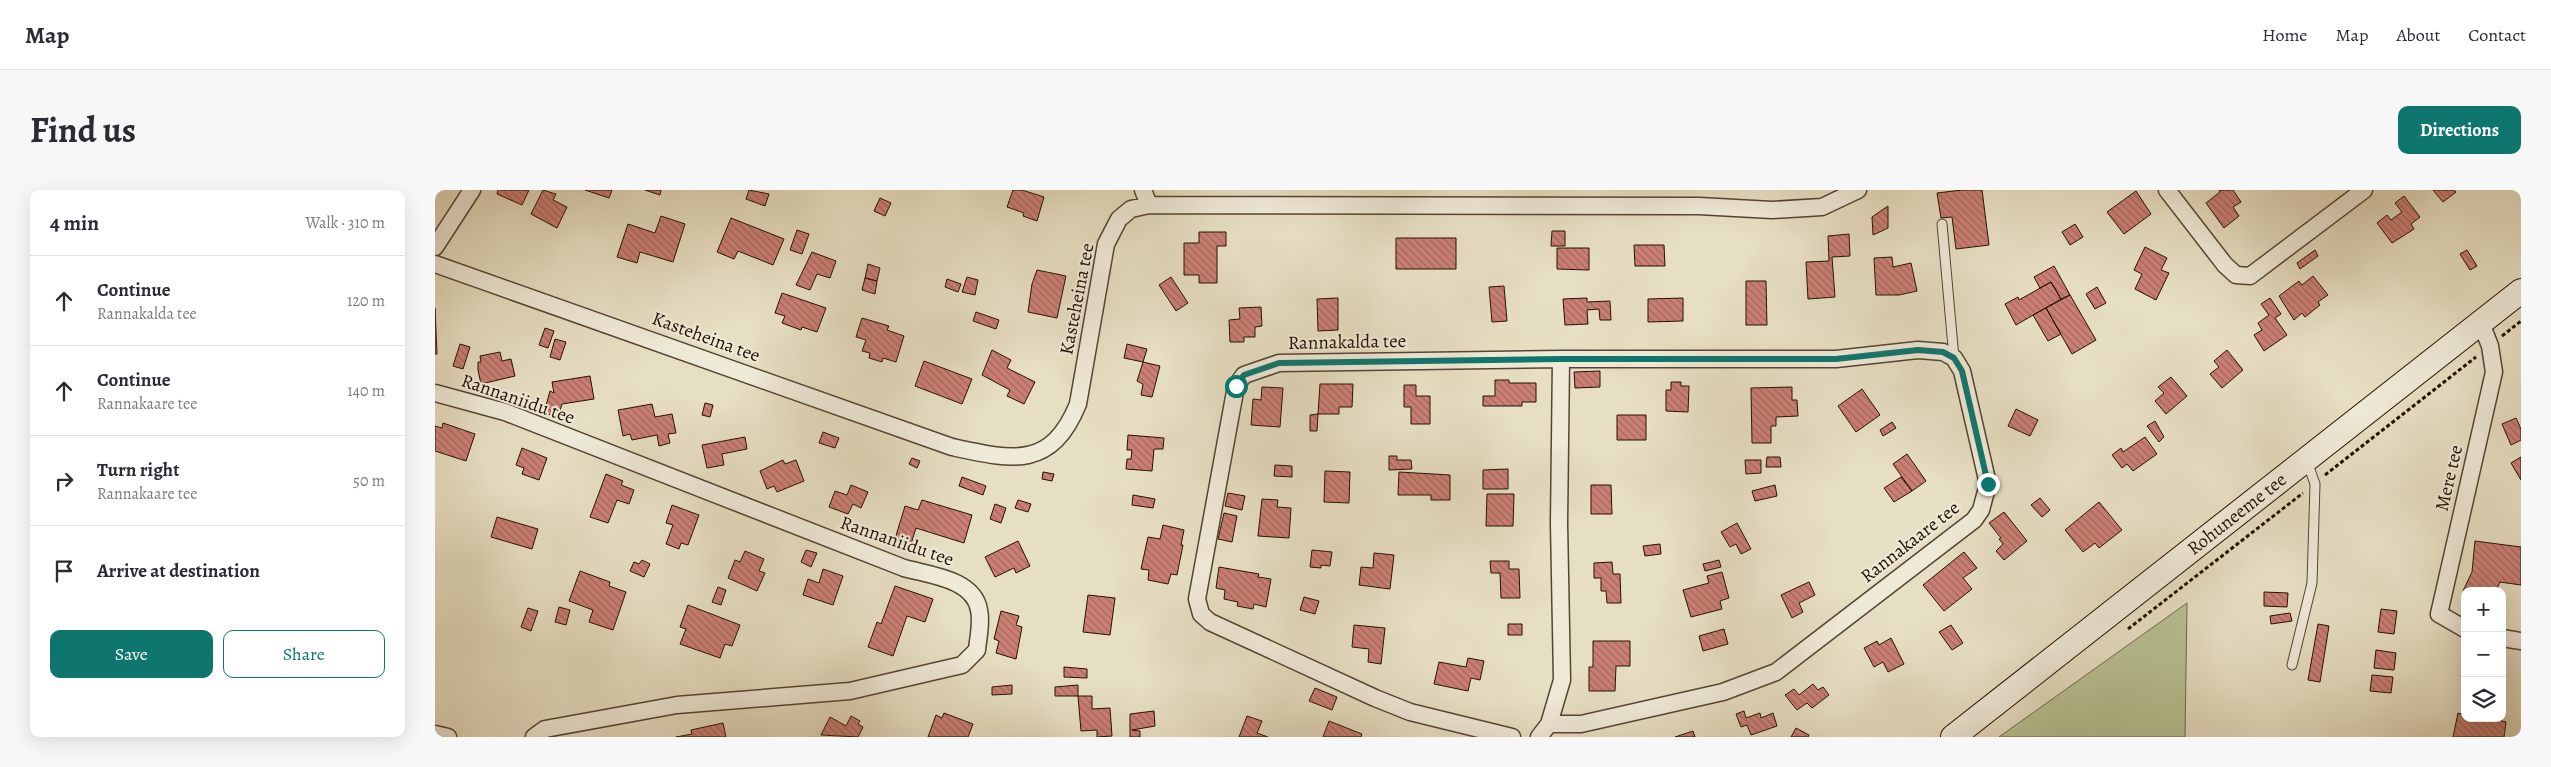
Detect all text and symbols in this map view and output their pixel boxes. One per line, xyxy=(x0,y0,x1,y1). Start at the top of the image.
text: Map xyxy=(25,19,69,51)
text: Home xyxy=(2262,23,2307,47)
text: Map xyxy=(2335,23,2368,47)
text: About xyxy=(2396,23,2440,47)
text: Contact xyxy=(2468,23,2526,47)
text: Find us xyxy=(30,106,136,154)
button: Directions xyxy=(2398,106,2521,154)
text: 4 min xyxy=(50,209,99,237)
text: Walk · 310 m xyxy=(305,212,385,234)
street label: Kasteheina tee xyxy=(1053,241,1101,357)
text: Continue xyxy=(97,277,171,303)
icon: ahead xyxy=(50,287,78,315)
text: 120 m xyxy=(347,290,385,312)
text: Rannakalda tee xyxy=(97,303,197,325)
street label: Kasteheina tee xyxy=(648,305,764,369)
street label: Rannakalda tee xyxy=(1288,328,1406,356)
text: Continue xyxy=(97,367,171,393)
street label: Rannaniidu tee xyxy=(458,367,578,431)
route start xyxy=(1225,375,1248,398)
icon: ahead xyxy=(50,377,78,405)
text: 140 m xyxy=(347,380,385,402)
text: Rannakaare tee xyxy=(97,393,197,415)
street label: Mere tee xyxy=(2429,442,2469,514)
text: Turn right xyxy=(97,457,179,483)
icon: right xyxy=(50,467,78,495)
street label: Rohuneeme tee xyxy=(2182,467,2292,561)
text: 50 m xyxy=(353,470,385,492)
route end xyxy=(1977,473,2000,496)
text: Rannakaare tee xyxy=(97,483,197,505)
street label: Rannakaare tee xyxy=(1855,495,1965,589)
street label: Rannaniidu tee xyxy=(837,509,957,573)
icon: arrive xyxy=(50,557,78,585)
text: Arrive at destination xyxy=(97,558,260,584)
map controls xyxy=(2461,587,2506,722)
button: + xyxy=(2461,587,2506,632)
button: Save xyxy=(50,630,213,678)
button: Share xyxy=(223,630,385,678)
button: − xyxy=(2461,632,2506,677)
button: layers xyxy=(2461,677,2506,722)

